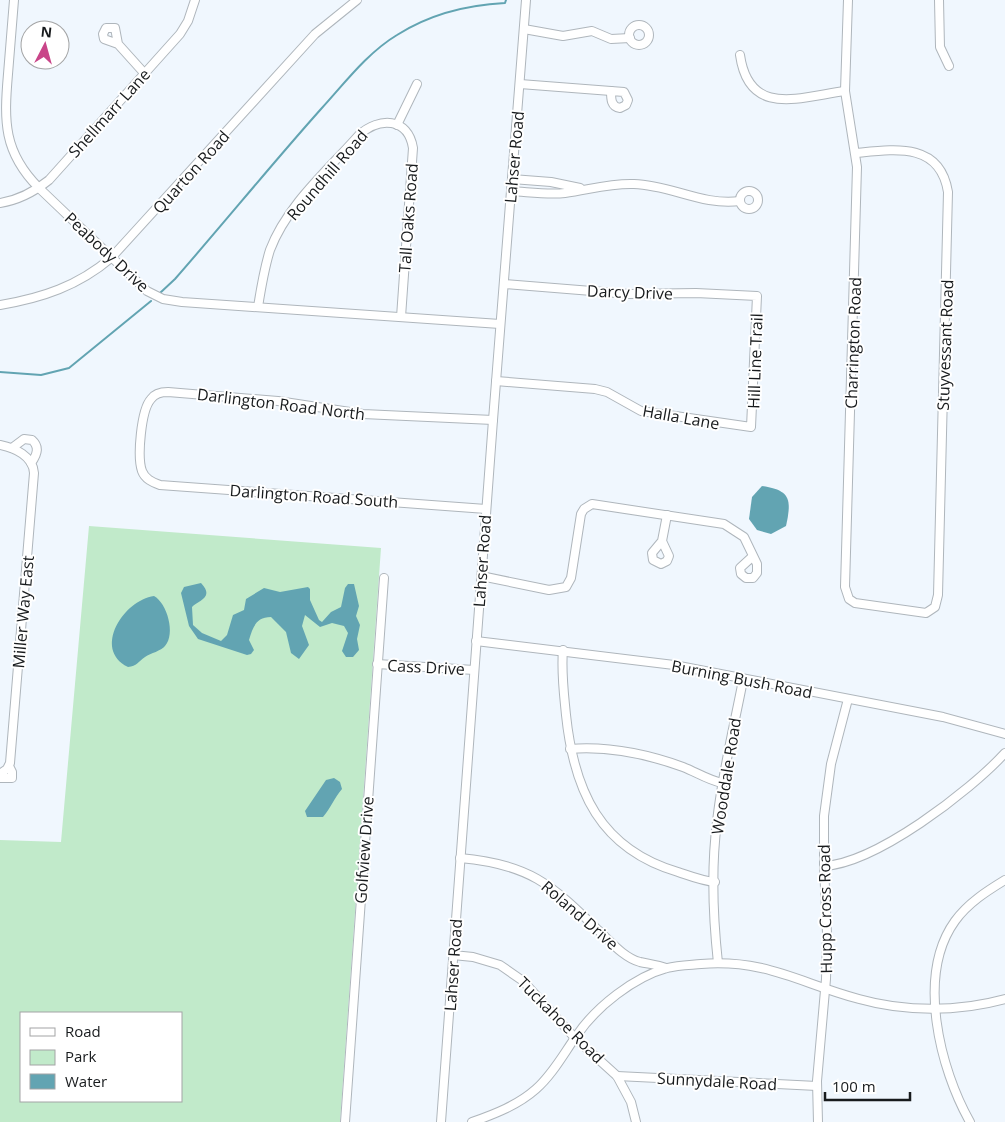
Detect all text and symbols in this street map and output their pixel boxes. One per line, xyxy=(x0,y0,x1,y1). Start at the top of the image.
north arrow xyxy=(20,20,70,70)
text: N xyxy=(40,22,53,42)
street label: Shellmarr Lane xyxy=(63,64,155,162)
street label: Lahser Road xyxy=(499,110,529,204)
street label: Roundhill Road xyxy=(282,125,372,225)
street label: Quarton Road xyxy=(148,126,234,218)
street label: Tall Oaks Road xyxy=(393,163,423,273)
street label: Peabody Drive xyxy=(60,207,154,297)
street label: Charrington Road xyxy=(840,277,866,409)
street label: Stuyvessant Road xyxy=(932,279,958,411)
street label: Darcy Drive xyxy=(587,280,673,304)
street label: Hill Line Trail xyxy=(742,313,768,409)
street label: Darlington Road North xyxy=(196,383,366,425)
street label: Halla Lane xyxy=(641,399,721,435)
street label: Darlington Road South xyxy=(229,479,399,513)
street label: Lahser Road xyxy=(468,514,496,608)
street label: Miller Way East xyxy=(7,554,39,669)
street label: Cass Drive xyxy=(387,654,465,680)
street label: Burning Bush Road xyxy=(670,655,814,703)
street label: Wooddale Road xyxy=(706,716,746,836)
street label: Golfview Drive xyxy=(349,796,379,904)
street label: Hupp Cross Road xyxy=(813,844,837,974)
street label: Roland Drive xyxy=(537,875,623,955)
street label: Lahser Road xyxy=(439,918,467,1012)
street label: Tuckahoe Road xyxy=(513,972,609,1068)
legend xyxy=(20,1012,182,1102)
text: Road xyxy=(65,1021,101,1041)
text: Park xyxy=(65,1046,96,1066)
street label: Sunnydale Road xyxy=(656,1067,778,1095)
scale bar xyxy=(825,1070,910,1102)
text: Water xyxy=(65,1071,107,1091)
text: 100 m xyxy=(832,1076,876,1096)

